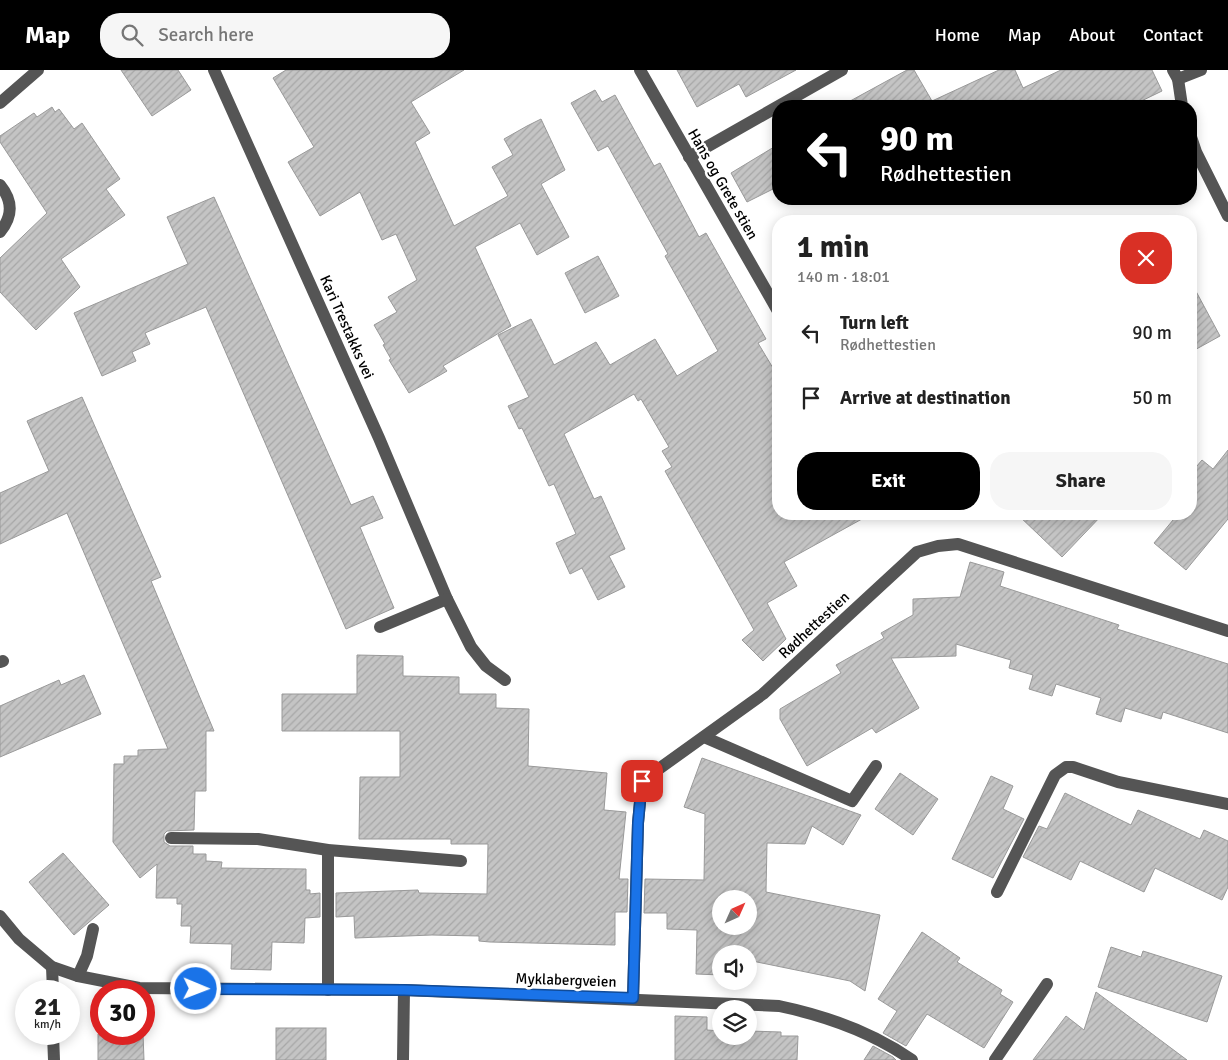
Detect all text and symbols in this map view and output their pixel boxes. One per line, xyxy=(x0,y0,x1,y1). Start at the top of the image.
search box xyxy=(100,13,450,58)
text: Map xyxy=(25,20,70,50)
icon: search xyxy=(118,21,146,49)
text: Search here xyxy=(158,23,254,47)
text: Home xyxy=(935,24,980,46)
text: Map xyxy=(1008,24,1041,46)
text: About xyxy=(1069,24,1115,46)
text: Contact xyxy=(1143,24,1203,46)
text: 90 m xyxy=(880,117,954,160)
icon: left xyxy=(797,120,862,185)
street label: Hans og Grete stien xyxy=(684,125,762,243)
text: Rødhettestien xyxy=(880,160,1012,187)
text: 1 min xyxy=(797,229,869,266)
button: close xyxy=(1120,232,1172,284)
text: 140 m · 18:01 xyxy=(797,267,890,287)
street label: Kari Trestakks vei xyxy=(316,272,378,382)
text: Turn left xyxy=(840,311,909,335)
icon: left xyxy=(797,319,825,347)
text: 90 m xyxy=(1132,321,1172,345)
text: Rødhettestien xyxy=(840,335,936,355)
icon: arrive xyxy=(797,384,825,412)
text: Arrive at destination xyxy=(840,386,1011,410)
text: 50 m xyxy=(1132,386,1172,410)
button: Exit xyxy=(797,452,980,510)
button: Share xyxy=(990,452,1172,510)
street label: Rødhettestien xyxy=(775,588,853,662)
pin xyxy=(621,760,663,802)
icon: arrive xyxy=(628,767,656,795)
north arrow xyxy=(712,890,758,935)
map controls xyxy=(712,890,757,1045)
button: sound xyxy=(712,945,757,990)
position arrow xyxy=(169,962,221,1014)
street label: Myklabergveien xyxy=(515,969,617,991)
speed limit sign: 30 xyxy=(90,980,155,1045)
text: 21 xyxy=(34,991,61,1022)
button: layers xyxy=(712,1000,757,1045)
text: km/h xyxy=(34,1017,61,1032)

